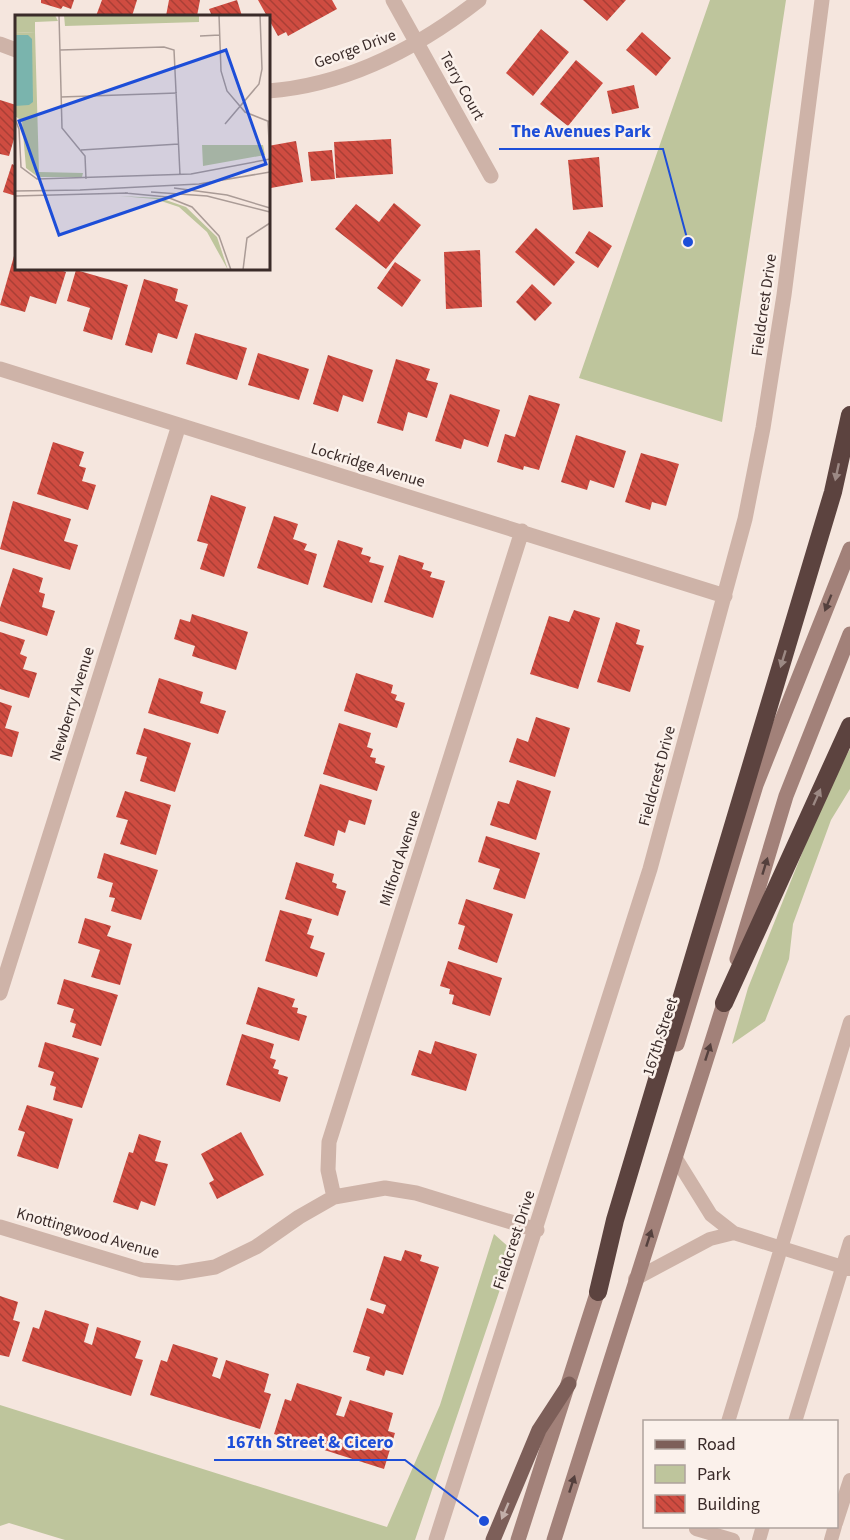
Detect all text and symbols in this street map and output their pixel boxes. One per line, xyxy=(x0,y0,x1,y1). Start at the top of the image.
inset map xyxy=(15,15,270,270)
street label: George Drive xyxy=(311,24,399,74)
street label: Terry Court xyxy=(434,48,490,125)
callout: The Avenues Park xyxy=(499,113,663,149)
text: The Avenues Park xyxy=(511,119,651,144)
street label: Fieldcrest Drive xyxy=(746,252,782,358)
street label: Lockridge Avenue xyxy=(308,437,428,493)
one-way arrow xyxy=(832,463,842,481)
one-way arrow xyxy=(823,595,833,613)
street label: Newberry Avenue xyxy=(44,644,100,764)
one-way arrow xyxy=(778,650,787,668)
street label: Fieldcrest Drive xyxy=(633,723,681,829)
one-way arrow xyxy=(812,788,821,805)
street label: Milford Avenue xyxy=(374,807,426,909)
one-way arrow xyxy=(761,857,770,875)
street label: 167th Street xyxy=(637,994,683,1079)
one-way arrow xyxy=(704,1043,713,1061)
street label: Fieldcrest Drive xyxy=(488,1188,540,1292)
street label: Knottingwood Avenue xyxy=(14,1202,162,1264)
one-way arrow xyxy=(644,1229,654,1247)
legend xyxy=(643,1420,838,1528)
callout: 167th Street & Cicero xyxy=(214,1424,405,1460)
text: 167th Street & Cicero xyxy=(227,1430,393,1455)
text: Road xyxy=(697,1432,736,1457)
text: Park xyxy=(697,1462,731,1487)
one-way arrow xyxy=(567,1475,577,1493)
text: Building xyxy=(697,1492,760,1517)
one-way arrow xyxy=(500,1502,510,1520)

